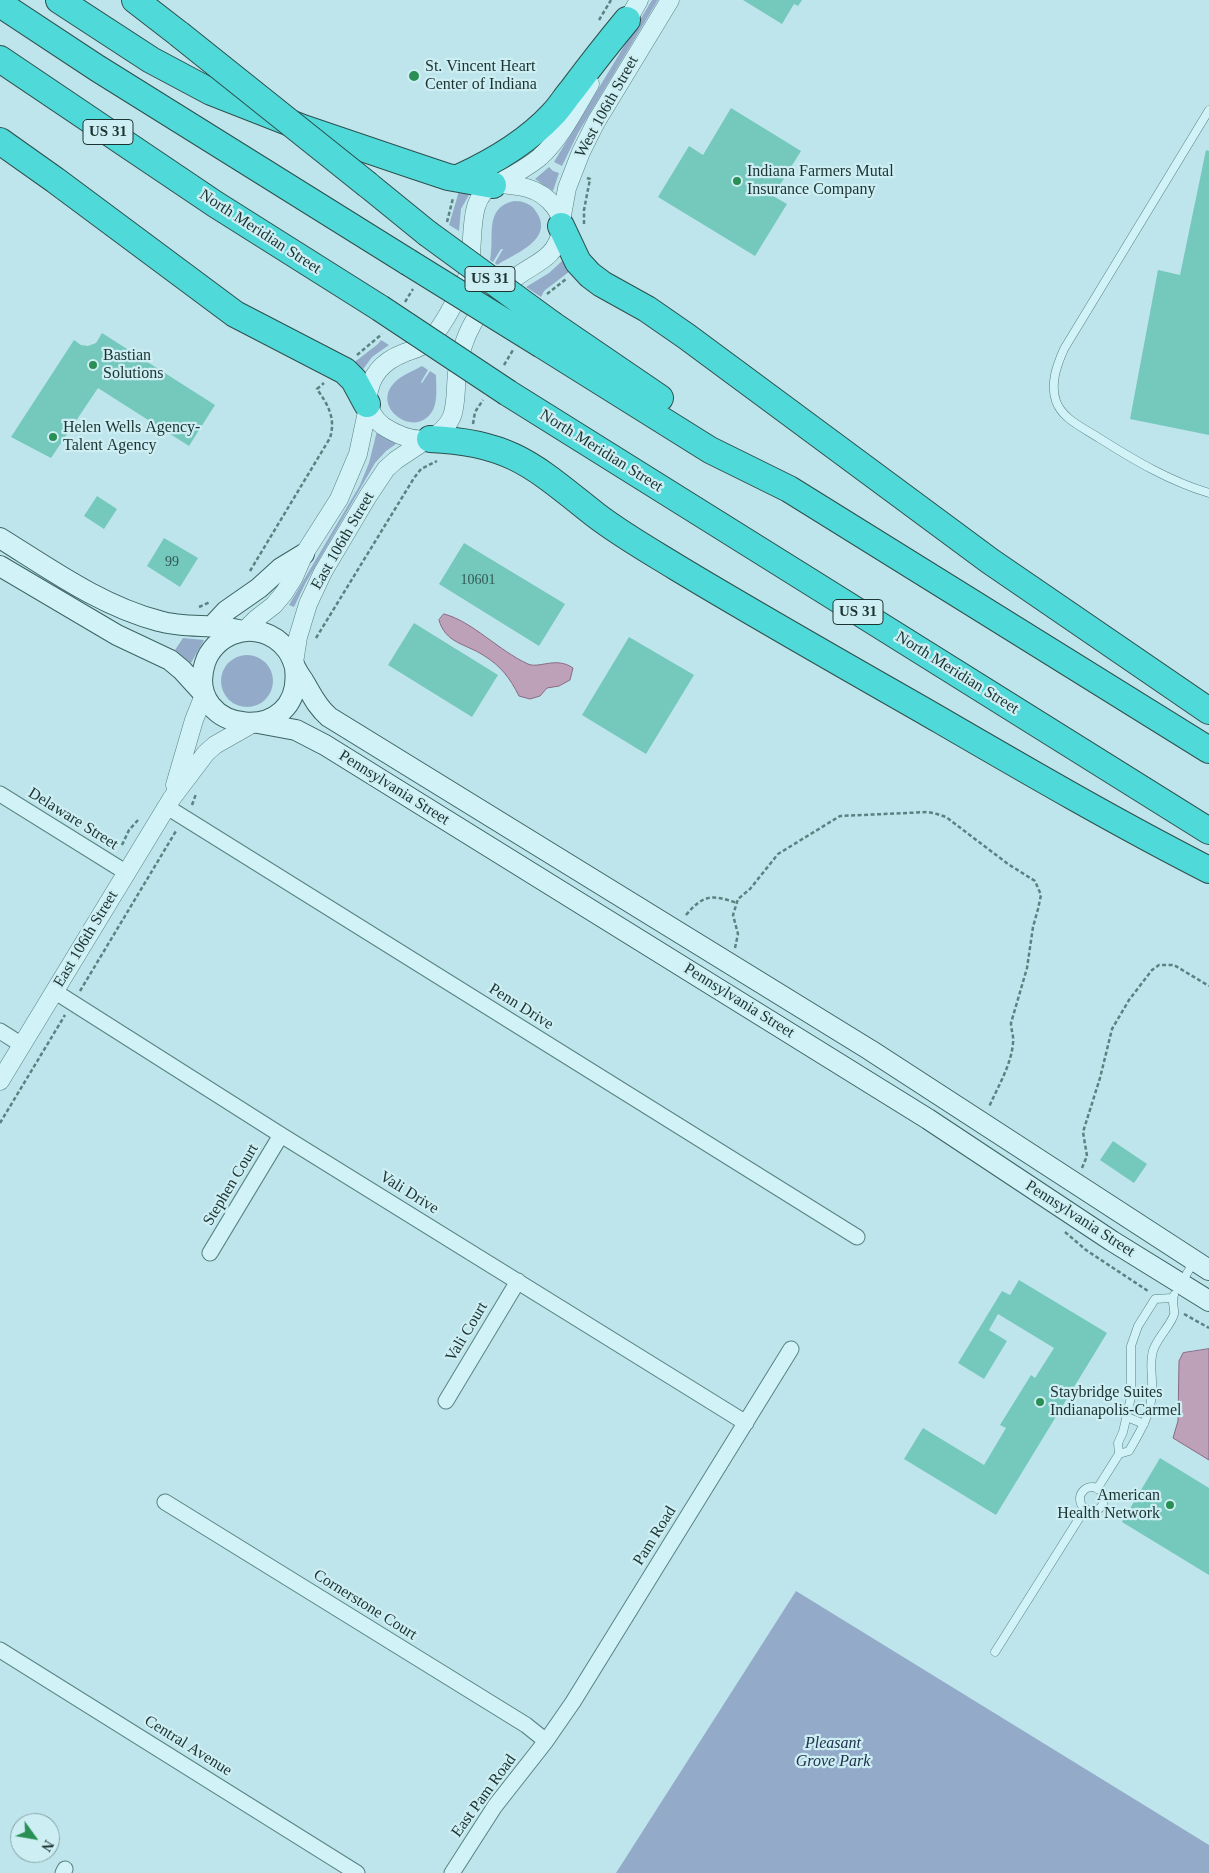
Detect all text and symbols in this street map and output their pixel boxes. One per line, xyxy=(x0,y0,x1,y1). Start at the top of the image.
street label: West 106th Street xyxy=(571,53,643,161)
place label: St. Vincent Heart Center of Indiana xyxy=(425,57,537,95)
marker: St. Vincent Heart Center of Indiana xyxy=(407,69,421,83)
road number: US 31 xyxy=(83,120,133,144)
place label: Indiana Farmers Mutal Insurance Company xyxy=(747,162,894,200)
marker: Indiana Farmers Mutal Insurance Company xyxy=(731,175,743,187)
street label: North Meridian Street xyxy=(196,185,324,279)
road number: US 31 xyxy=(465,266,515,292)
place label: Bastian Solutions xyxy=(103,346,163,384)
marker: Bastian Solutions xyxy=(87,359,99,371)
street label: North Meridian Street xyxy=(536,405,666,497)
place label: Helen Wells Agency- Talent Agency xyxy=(63,418,200,456)
marker: Helen Wells Agency- Talent Agency xyxy=(47,431,59,443)
street label: East 106th Street xyxy=(307,489,379,593)
house number: 99 xyxy=(165,554,179,570)
house number: 10601 xyxy=(460,572,496,588)
road number: US 31 xyxy=(833,600,883,624)
street label: North Meridian Street xyxy=(892,627,1022,719)
street label: Pennsylvania Street xyxy=(335,746,453,830)
street label: Delaware Street xyxy=(24,784,122,854)
street label: East 106th Street xyxy=(50,887,122,991)
street label: Pennsylvania Street xyxy=(680,959,798,1043)
street label: Penn Drive xyxy=(485,980,557,1034)
street label: Stephen Court xyxy=(199,1141,263,1229)
street label: Vali Drive xyxy=(376,1167,442,1219)
street label: Pennsylvania Street xyxy=(1022,1176,1138,1262)
street label: Vali Court xyxy=(442,1299,492,1365)
place label: Staybridge Suites Indianapolis-Carmel xyxy=(1050,1383,1182,1421)
marker: Staybridge Suites Indianapolis-Carmel xyxy=(1034,1396,1046,1408)
place label: American Health Network xyxy=(1057,1486,1160,1524)
marker: American Health Network xyxy=(1164,1499,1176,1511)
street label: Pam Road xyxy=(629,1503,681,1569)
street label: Cornerstone Court xyxy=(310,1565,420,1645)
street label: Central Avenue xyxy=(141,1711,235,1781)
park label: Pleasant Grove Park xyxy=(796,1734,870,1772)
street label: East Pam Road xyxy=(448,1751,520,1841)
north arrow xyxy=(10,1813,60,1863)
text: N xyxy=(38,1837,56,1854)

